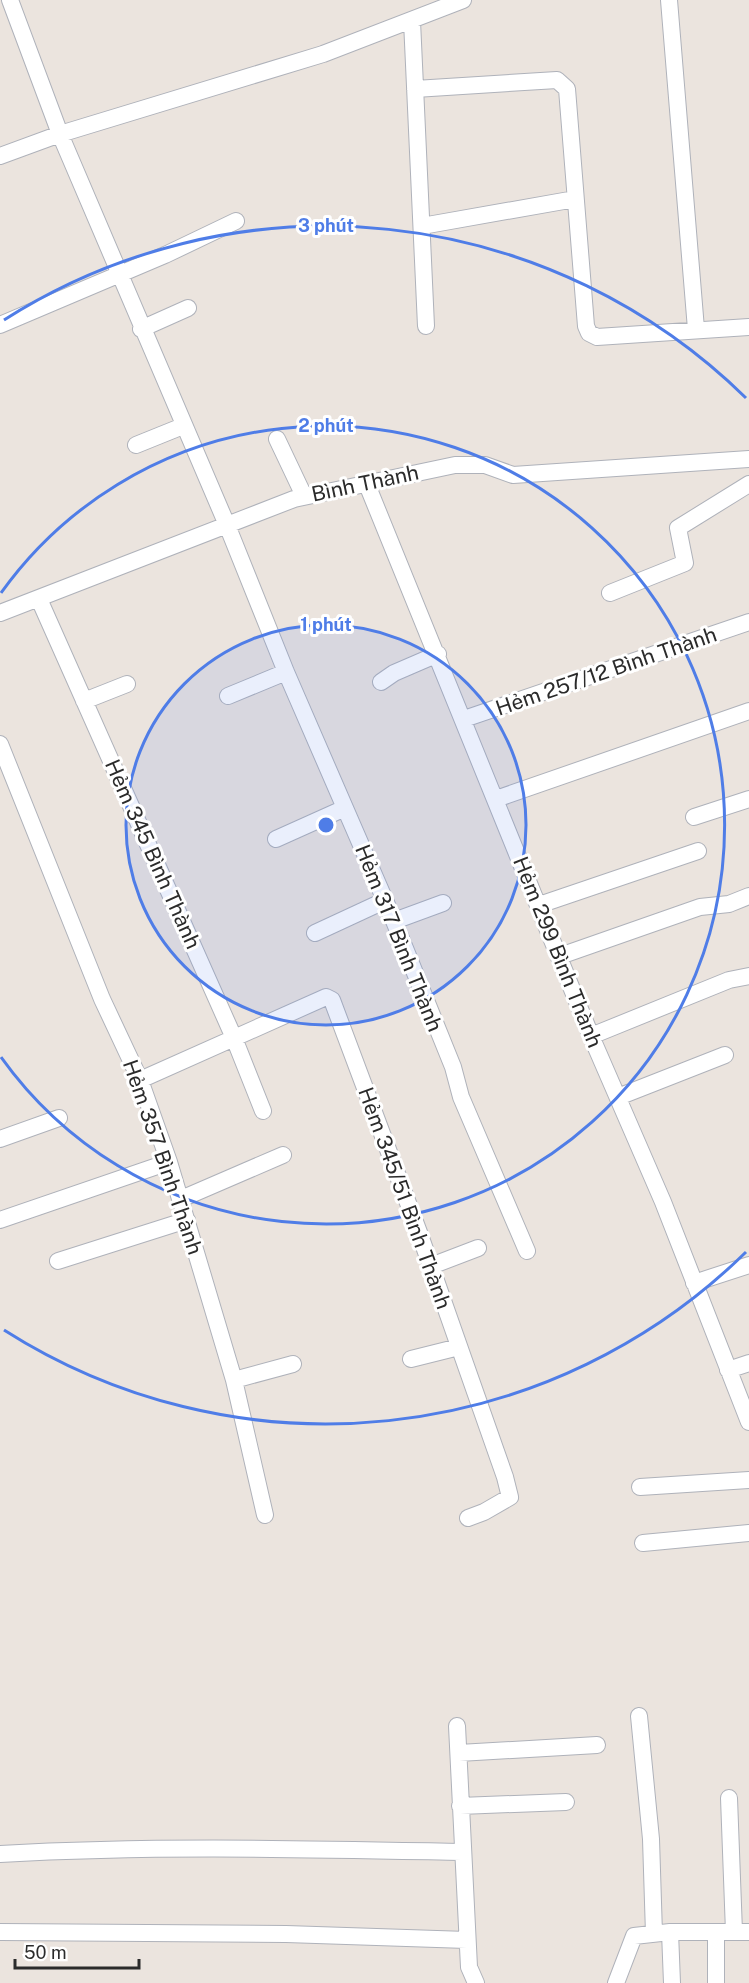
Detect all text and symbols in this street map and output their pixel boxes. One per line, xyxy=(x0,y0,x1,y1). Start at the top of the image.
text: 3 phút xyxy=(298,215,354,236)
text: 2 phút xyxy=(298,415,354,436)
street label: Bình Thành xyxy=(309,459,421,507)
text: 1 phút xyxy=(300,614,352,635)
street label: Hẻm 257/12 Bình Thành xyxy=(492,621,720,721)
street label: Hẻm 345 Bình Thành xyxy=(100,755,206,953)
centre of rings xyxy=(316,815,336,835)
street label: Hẻm 317 Bình Thành xyxy=(350,841,448,1035)
street label: Hẻm 299 Bình Thành xyxy=(508,853,608,1051)
street label: Hẻm 357 Bình Thành xyxy=(118,1056,208,1258)
street label: Hẻm 345/51 Bình Thành xyxy=(353,1084,457,1312)
scale bar xyxy=(15,1932,140,1970)
text: 50 m xyxy=(24,1942,67,1963)

